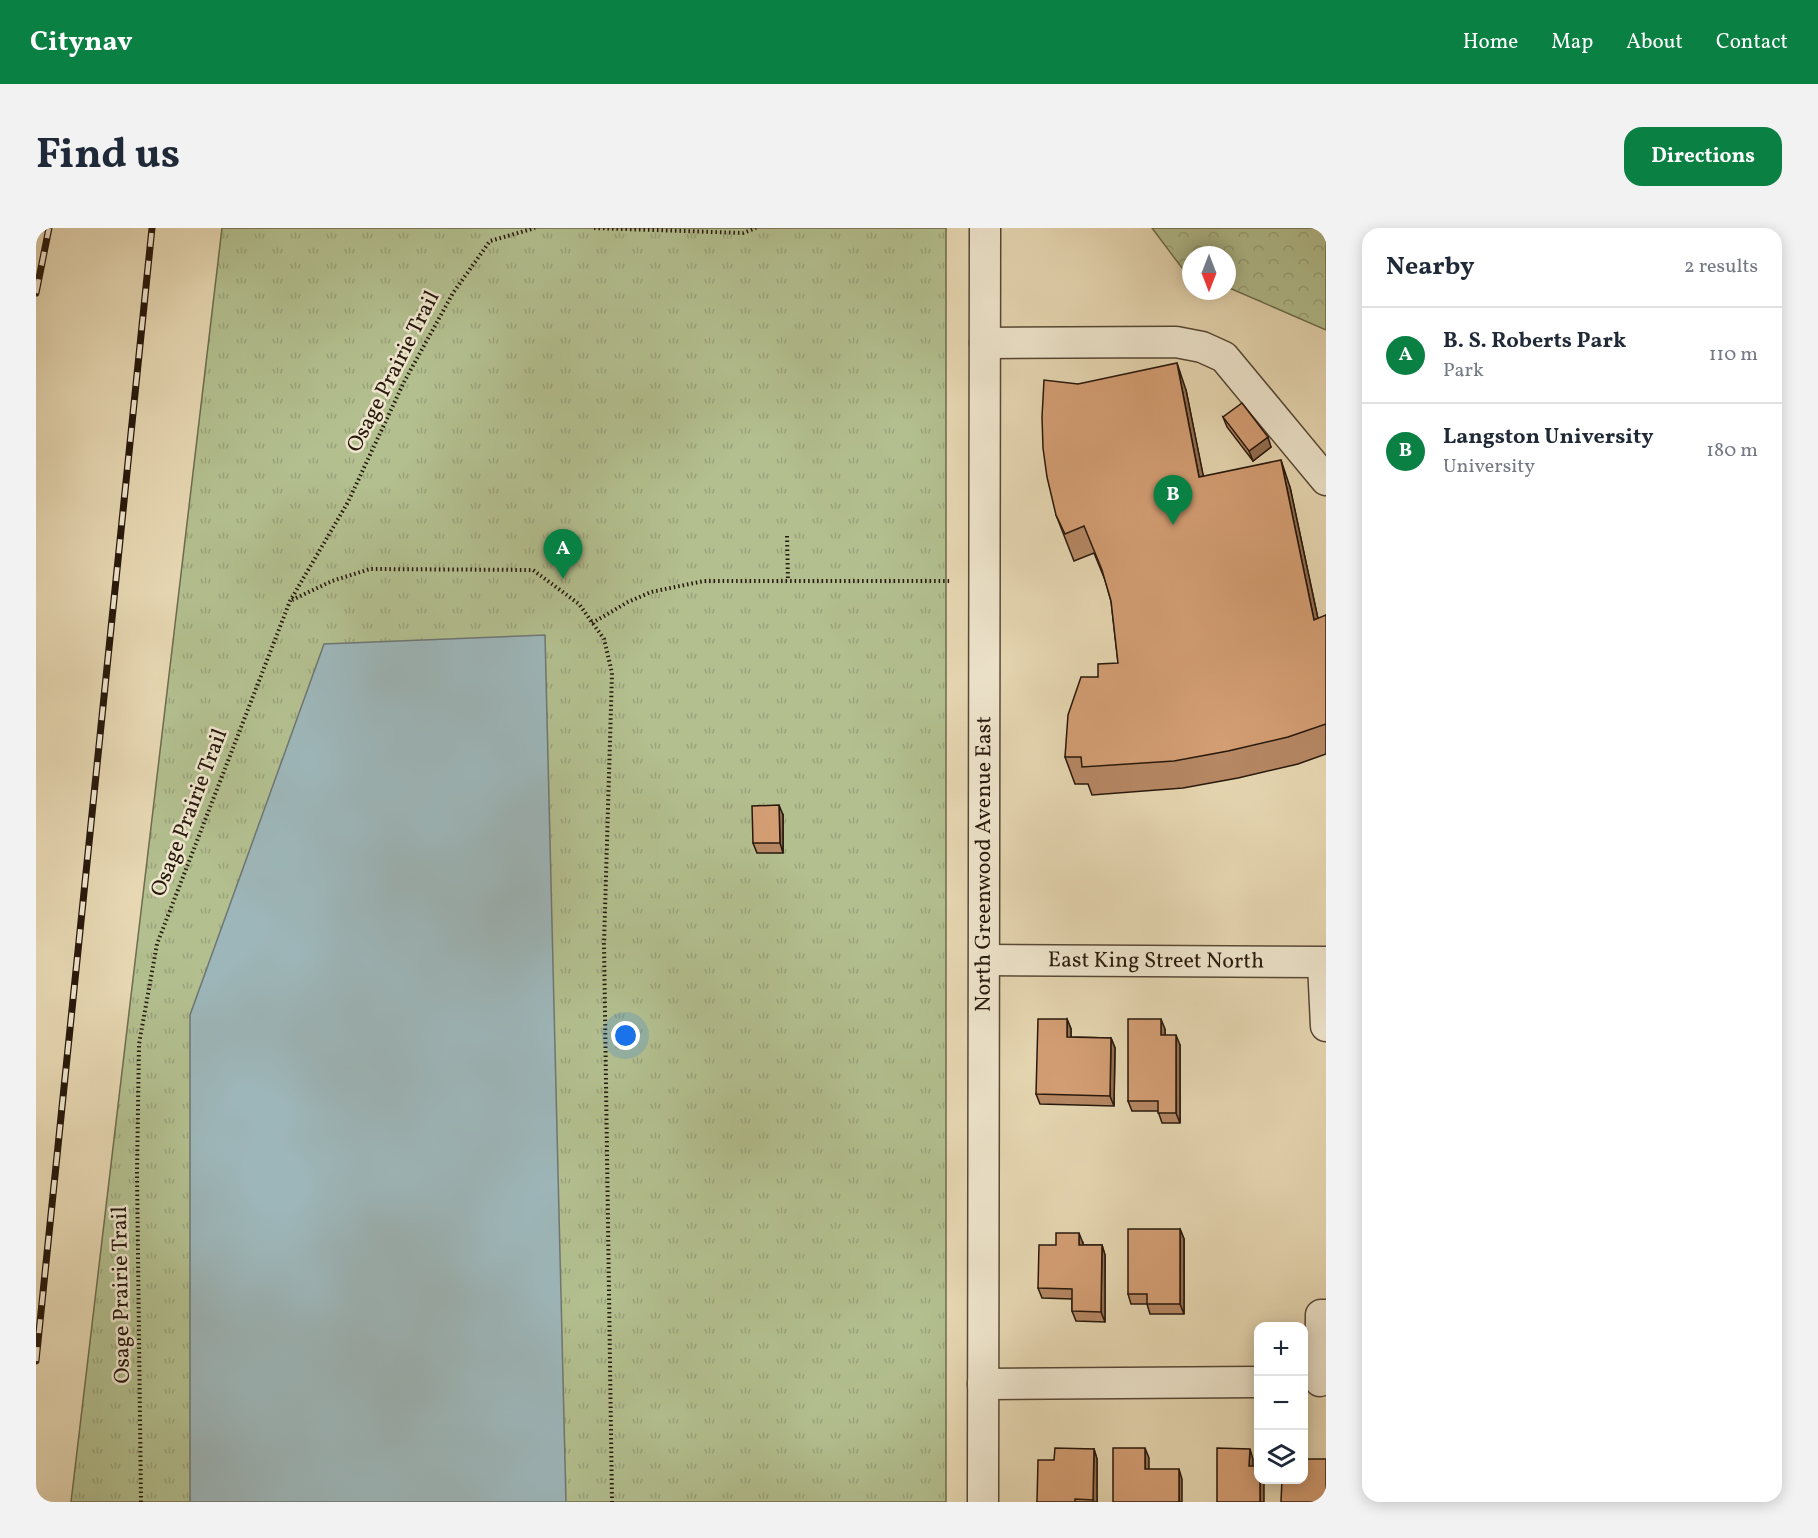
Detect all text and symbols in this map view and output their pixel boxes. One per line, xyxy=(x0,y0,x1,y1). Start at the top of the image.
text: Citynav xyxy=(30,23,133,62)
text: Home xyxy=(1463,28,1518,57)
text: Map xyxy=(1551,28,1593,57)
text: About xyxy=(1626,28,1683,57)
text: Contact xyxy=(1716,28,1788,57)
text: Find us xyxy=(36,127,180,186)
button: Directions xyxy=(1624,127,1782,186)
north arrow xyxy=(1182,246,1236,300)
text: Nearby xyxy=(1386,249,1475,285)
text: 2 results xyxy=(1684,253,1758,281)
street label: Osage Prairie Trail xyxy=(340,286,448,458)
text: B. S. Roberts Park xyxy=(1443,326,1626,357)
text: A xyxy=(1398,341,1413,369)
text: 110 m xyxy=(1709,341,1758,369)
text: Park xyxy=(1443,357,1484,385)
text: Langston University xyxy=(1443,422,1654,453)
text: B xyxy=(1399,437,1412,465)
text: 180 m xyxy=(1706,437,1758,465)
text: University xyxy=(1443,453,1535,481)
pin: B xyxy=(1154,476,1192,525)
pin: A xyxy=(544,530,582,579)
street label: North Greenwood Avenue East xyxy=(968,716,1000,1012)
street label: Osage Prairie Trail xyxy=(144,725,236,901)
street label: East King Street North xyxy=(1048,945,1264,977)
your location xyxy=(611,1021,640,1050)
street label: Osage Prairie Trail xyxy=(105,1206,139,1384)
map controls xyxy=(1254,1322,1308,1484)
button: + xyxy=(1254,1322,1308,1376)
button: − xyxy=(1254,1376,1308,1430)
button: layers xyxy=(1254,1430,1308,1484)

